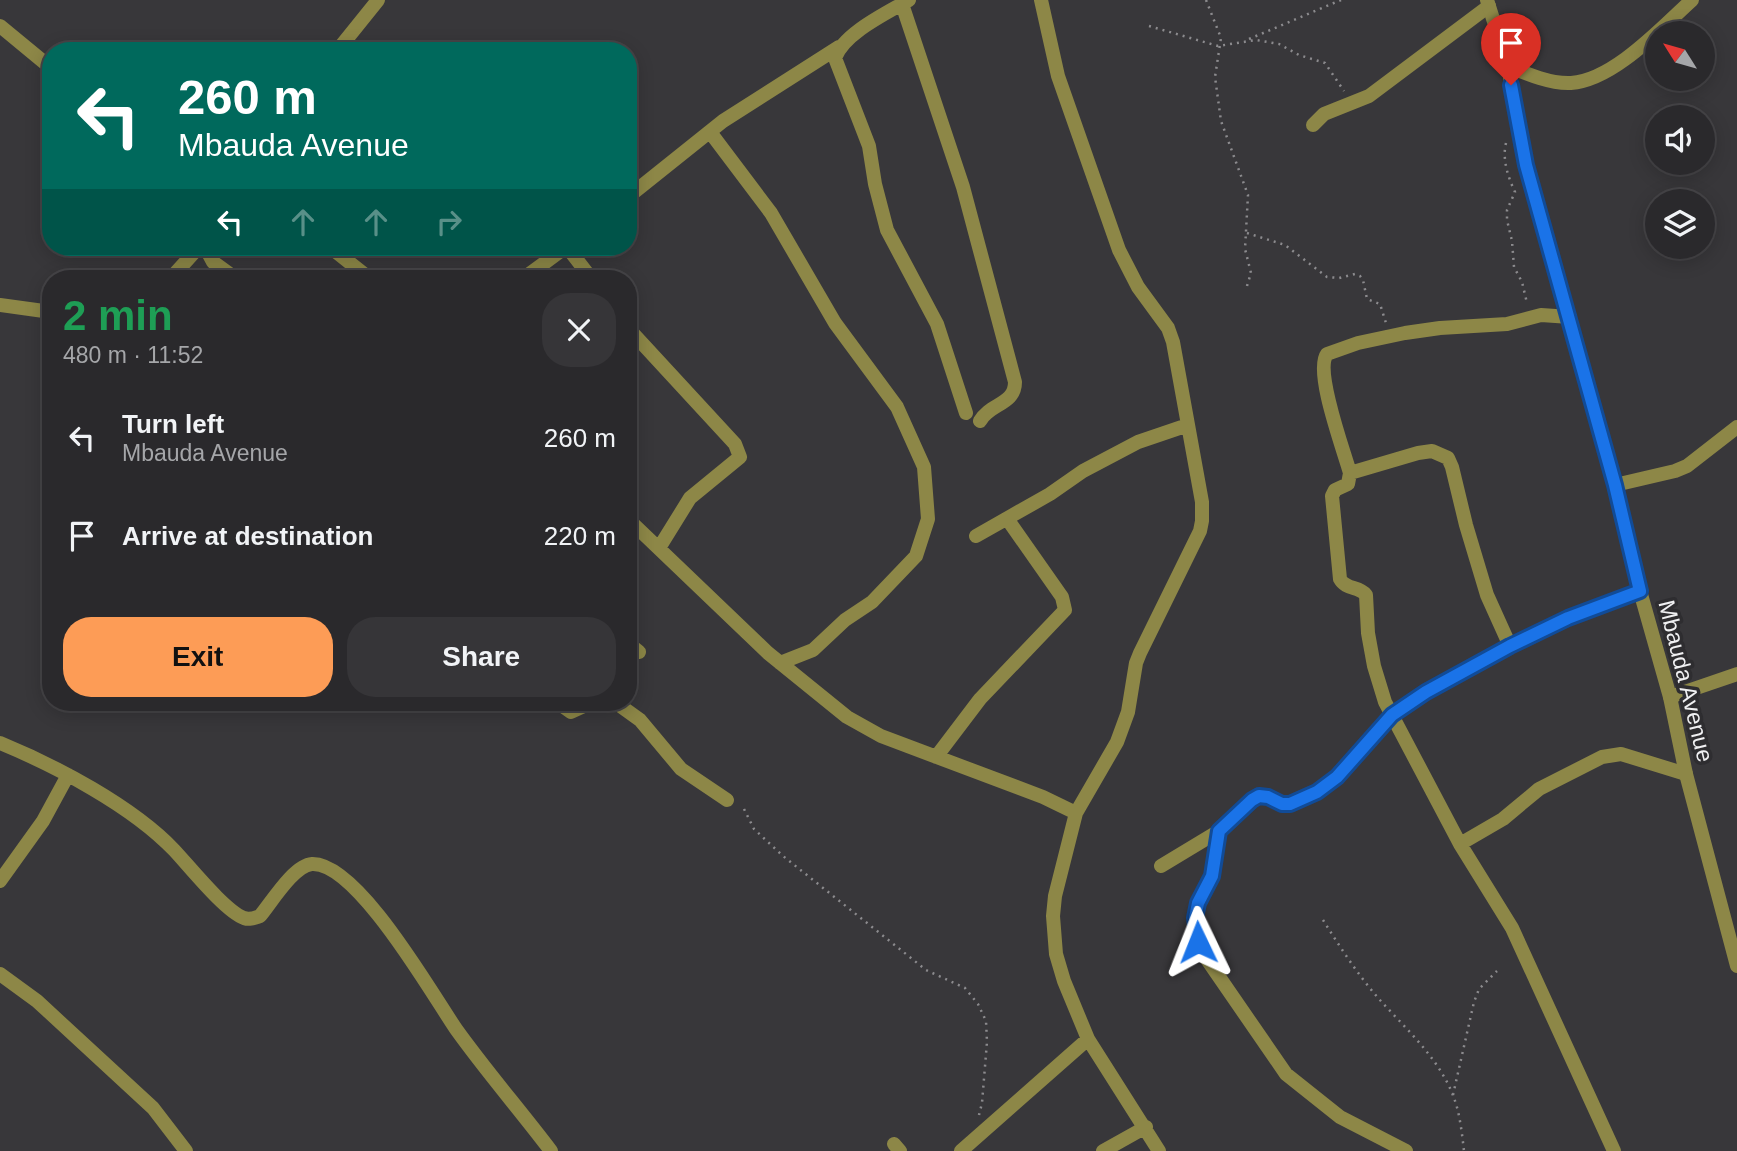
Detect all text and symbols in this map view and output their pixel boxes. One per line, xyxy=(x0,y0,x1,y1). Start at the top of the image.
pin xyxy=(1481,13,1541,85)
north arrow xyxy=(1645,21,1715,91)
map controls xyxy=(1645,21,1715,259)
icon: arrive xyxy=(1492,24,1530,62)
icon: left xyxy=(63,70,154,161)
text: 260 m xyxy=(178,70,317,124)
button: sound xyxy=(1645,105,1715,175)
text: Mbauda Avenue xyxy=(178,127,409,163)
button: layers xyxy=(1645,189,1715,259)
icon: left xyxy=(211,203,249,241)
icon: ahead xyxy=(284,203,322,241)
icon: ahead xyxy=(357,203,395,241)
icon: right xyxy=(430,203,468,241)
text: 2 min xyxy=(63,292,173,339)
button: close xyxy=(542,293,616,367)
text: 480 m · 11:52 xyxy=(63,342,203,368)
text: Turn left xyxy=(122,409,224,439)
icon: left xyxy=(63,419,101,457)
text: 260 m xyxy=(544,423,616,453)
text: Mbauda Avenue xyxy=(122,440,288,466)
icon: arrive xyxy=(63,517,101,555)
text: Arrive at destination xyxy=(122,521,373,551)
text: 220 m xyxy=(544,521,616,551)
street label: Mbauda Avenue xyxy=(1653,597,1719,765)
button: Exit xyxy=(63,617,333,697)
button: Share xyxy=(347,617,616,697)
position arrow xyxy=(1161,905,1235,979)

